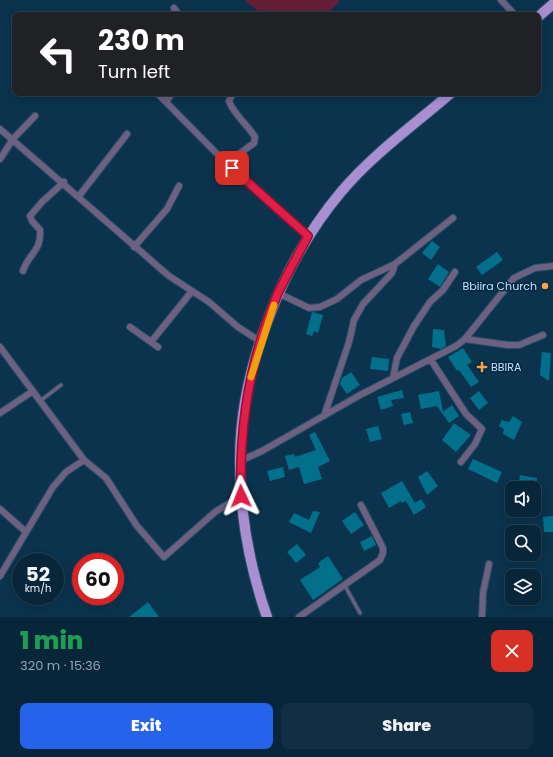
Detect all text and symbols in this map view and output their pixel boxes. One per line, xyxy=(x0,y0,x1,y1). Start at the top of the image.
text: 230 m xyxy=(98,21,185,60)
icon: left xyxy=(32,28,84,80)
text: Turn left xyxy=(98,59,170,84)
pin xyxy=(215,151,249,185)
icon: arrive xyxy=(221,157,243,179)
place label: Bbiira Church xyxy=(463,278,537,294)
marker: Bbiira Church xyxy=(540,281,550,291)
place label: BBIRA xyxy=(491,359,522,375)
marker: BBIRA xyxy=(476,361,488,373)
position arrow xyxy=(220,475,262,517)
map controls xyxy=(505,481,541,605)
button: sound xyxy=(505,481,541,517)
button: search xyxy=(505,525,541,561)
speed limit sign: 60 xyxy=(72,553,124,605)
text: 52 xyxy=(26,560,50,588)
button: layers xyxy=(505,569,541,605)
text: km/h xyxy=(25,581,51,596)
text: 1 min xyxy=(20,624,83,657)
button: close xyxy=(491,630,533,672)
text: 320 m · 15:36 xyxy=(20,656,101,675)
button: Exit xyxy=(20,703,273,749)
button: Share xyxy=(281,703,533,749)

